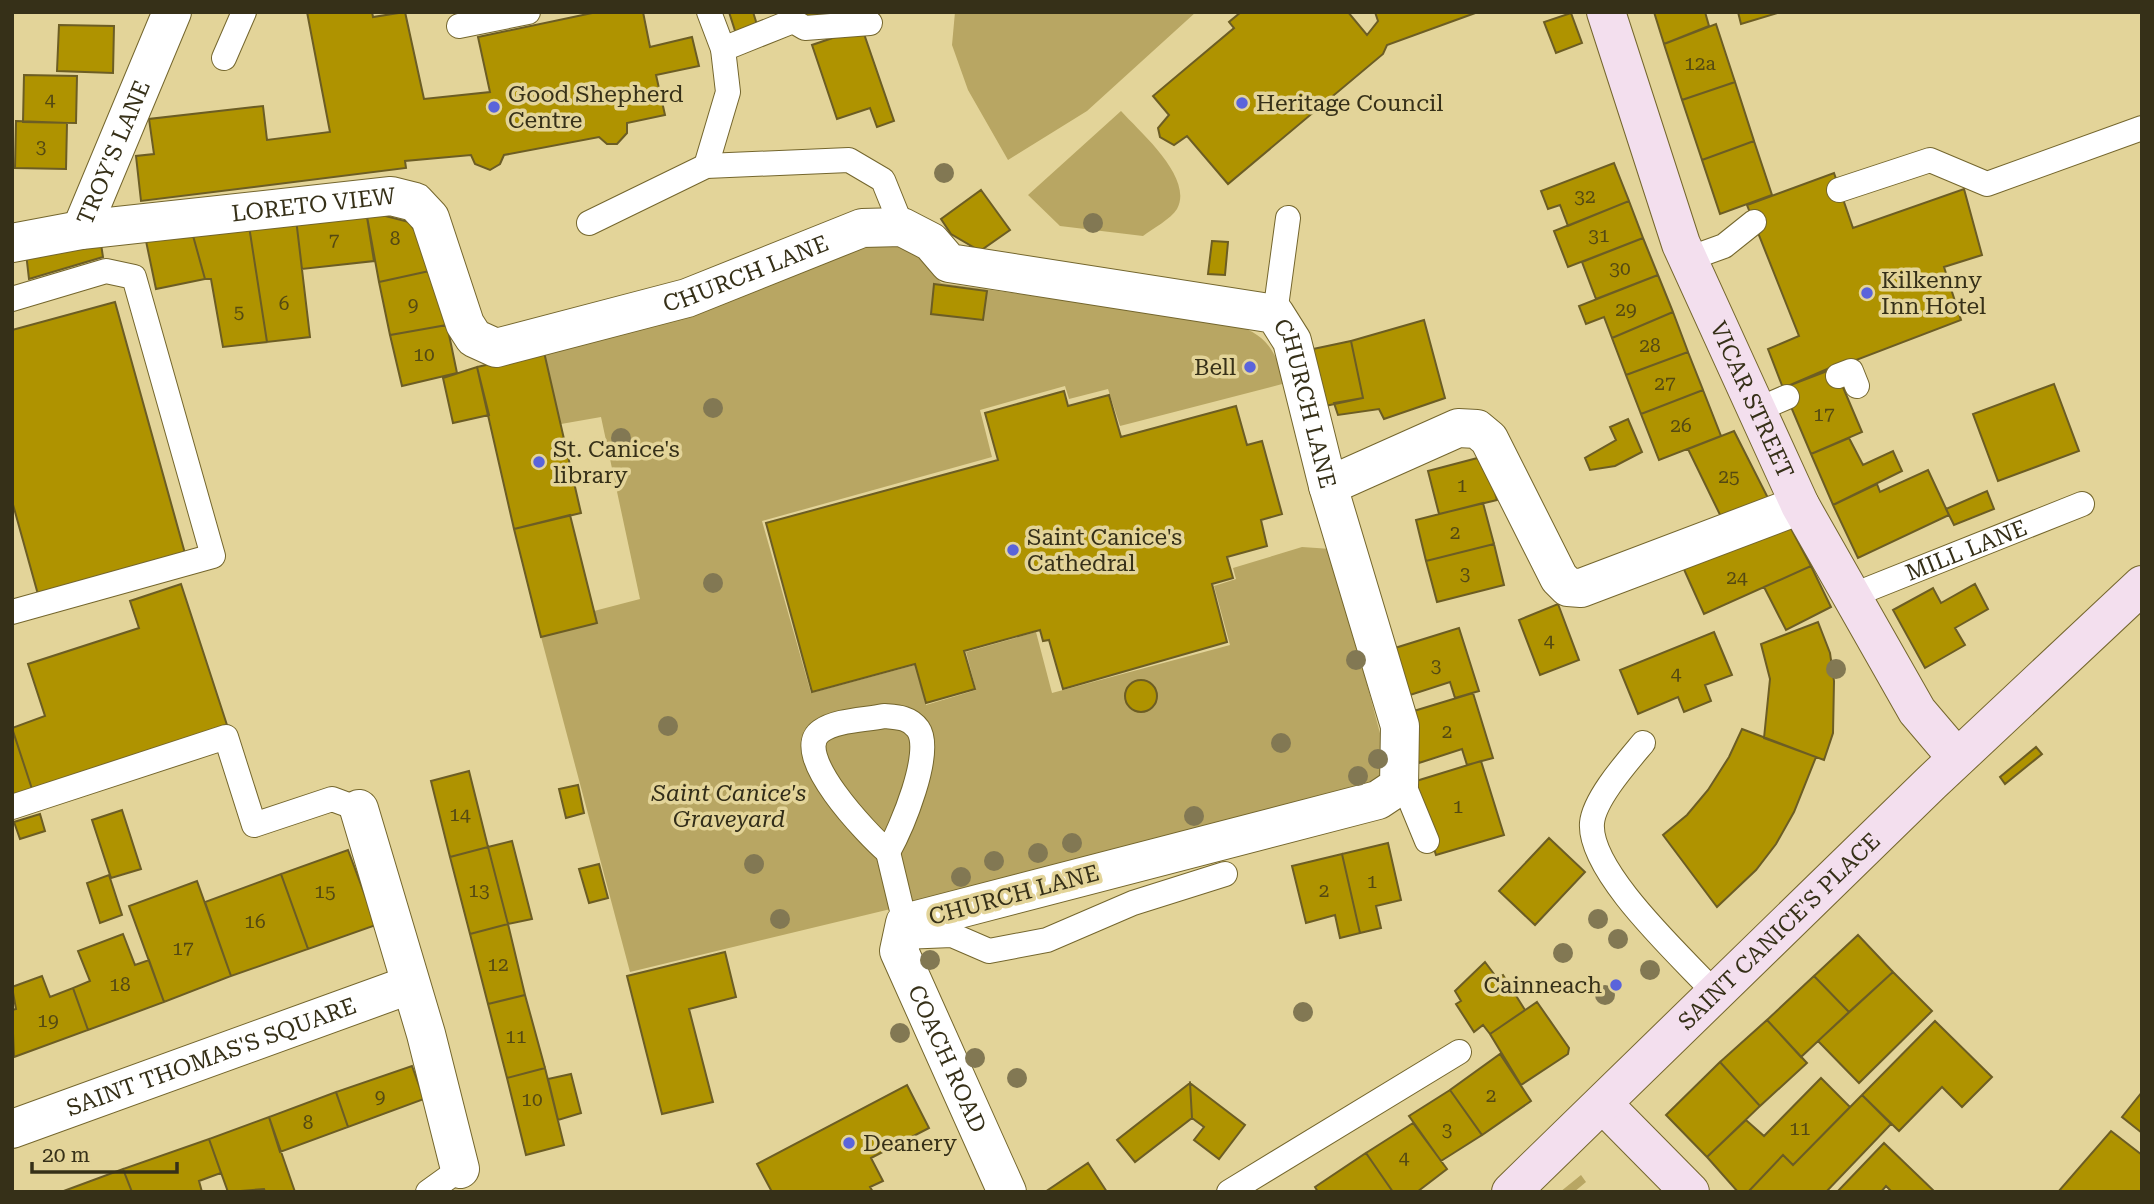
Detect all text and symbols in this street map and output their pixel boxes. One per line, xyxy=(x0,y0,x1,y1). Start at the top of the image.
house number: 12a xyxy=(1684,52,1716,75)
street label: TROY'S LANE xyxy=(71,76,155,229)
place label: Good Shepherd Centre xyxy=(508,81,684,134)
house number: 4 xyxy=(45,88,56,111)
place label: Heritage Council xyxy=(1256,90,1443,117)
marker: Heritage Council xyxy=(1234,95,1250,111)
marker: Good Shepherd Centre xyxy=(486,99,502,115)
house number: 3 xyxy=(36,135,46,158)
street label: LORETO VIEW xyxy=(230,182,397,227)
house number: 32 xyxy=(1574,185,1596,208)
house number: 31 xyxy=(1588,224,1610,247)
house number: 8 xyxy=(390,227,400,250)
house number: 7 xyxy=(329,229,340,252)
street label: CHURCH LANE xyxy=(660,229,832,317)
house number: 30 xyxy=(1609,257,1631,280)
place label: Kilkenny Inn Hotel xyxy=(1881,267,1986,320)
marker: Kilkenny Inn Hotel xyxy=(1859,285,1875,301)
house number: 6 xyxy=(279,292,289,315)
house number: 9 xyxy=(408,293,418,316)
house number: 29 xyxy=(1615,298,1637,321)
house number: 5 xyxy=(234,300,244,323)
street label: CHURCH LANE xyxy=(1268,314,1342,491)
street label: VICAR STREET xyxy=(1705,317,1799,482)
house number: 28 xyxy=(1639,334,1661,357)
house number: 10 xyxy=(413,343,435,366)
place label: Bell xyxy=(1194,354,1236,381)
marker: Bell xyxy=(1242,359,1258,375)
house number: 27 xyxy=(1654,372,1676,395)
house number: 17 xyxy=(1813,403,1835,426)
house number: 26 xyxy=(1670,414,1692,437)
place label: St. Canice's library xyxy=(553,436,680,489)
marker: St. Canice's library xyxy=(531,454,547,470)
house number: 25 xyxy=(1718,465,1740,488)
house number: 1 xyxy=(1457,474,1467,497)
street label: MILL LANE xyxy=(1902,514,2031,586)
house number: 2 xyxy=(1450,521,1460,544)
place label: Saint Canice's Cathedral xyxy=(1027,524,1182,577)
marker: Saint Canice's Cathedral xyxy=(1005,542,1021,558)
house number: 3 xyxy=(1460,562,1470,585)
house number: 24 xyxy=(1726,566,1748,589)
house number: 4 xyxy=(1544,629,1555,652)
house number: 3 xyxy=(1431,654,1441,677)
house number: 4 xyxy=(1671,662,1682,685)
house number: 2 xyxy=(1442,720,1452,743)
park label: Saint Canice's Graveyard xyxy=(651,780,806,833)
house number: 1 xyxy=(1453,795,1463,818)
house number: 14 xyxy=(449,803,471,826)
street label: SAINT CANICE'S PLACE xyxy=(1673,827,1885,1035)
street label: CHURCH LANE xyxy=(926,859,1102,931)
house number: 1 xyxy=(1367,870,1377,893)
house number: 13 xyxy=(468,879,490,902)
house number: 2 xyxy=(1319,879,1329,902)
house number: 15 xyxy=(314,880,336,903)
house number: 16 xyxy=(244,910,266,933)
house number: 17 xyxy=(172,937,194,960)
house number: 12 xyxy=(487,953,509,976)
place label: Cainneach xyxy=(1484,972,1602,999)
house number: 18 xyxy=(109,973,131,996)
marker: Cainneach xyxy=(1608,977,1624,993)
street label: COACH ROAD xyxy=(902,981,992,1137)
street label: SAINT THOMAS'S SQUARE xyxy=(63,992,360,1122)
house number: 19 xyxy=(37,1009,59,1032)
house number: 11 xyxy=(505,1025,527,1048)
house number: 2 xyxy=(1486,1084,1496,1107)
house number: 9 xyxy=(375,1085,385,1108)
house number: 10 xyxy=(521,1088,543,1111)
house number: 8 xyxy=(303,1111,313,1134)
house number: 11 xyxy=(1789,1117,1811,1140)
house number: 3 xyxy=(1442,1118,1452,1141)
scale bar xyxy=(32,1130,177,1174)
place label: Deanery xyxy=(863,1130,957,1157)
marker: Deanery xyxy=(841,1135,857,1151)
text: 20 m xyxy=(42,1143,90,1167)
house number: 4 xyxy=(1399,1146,1410,1169)

